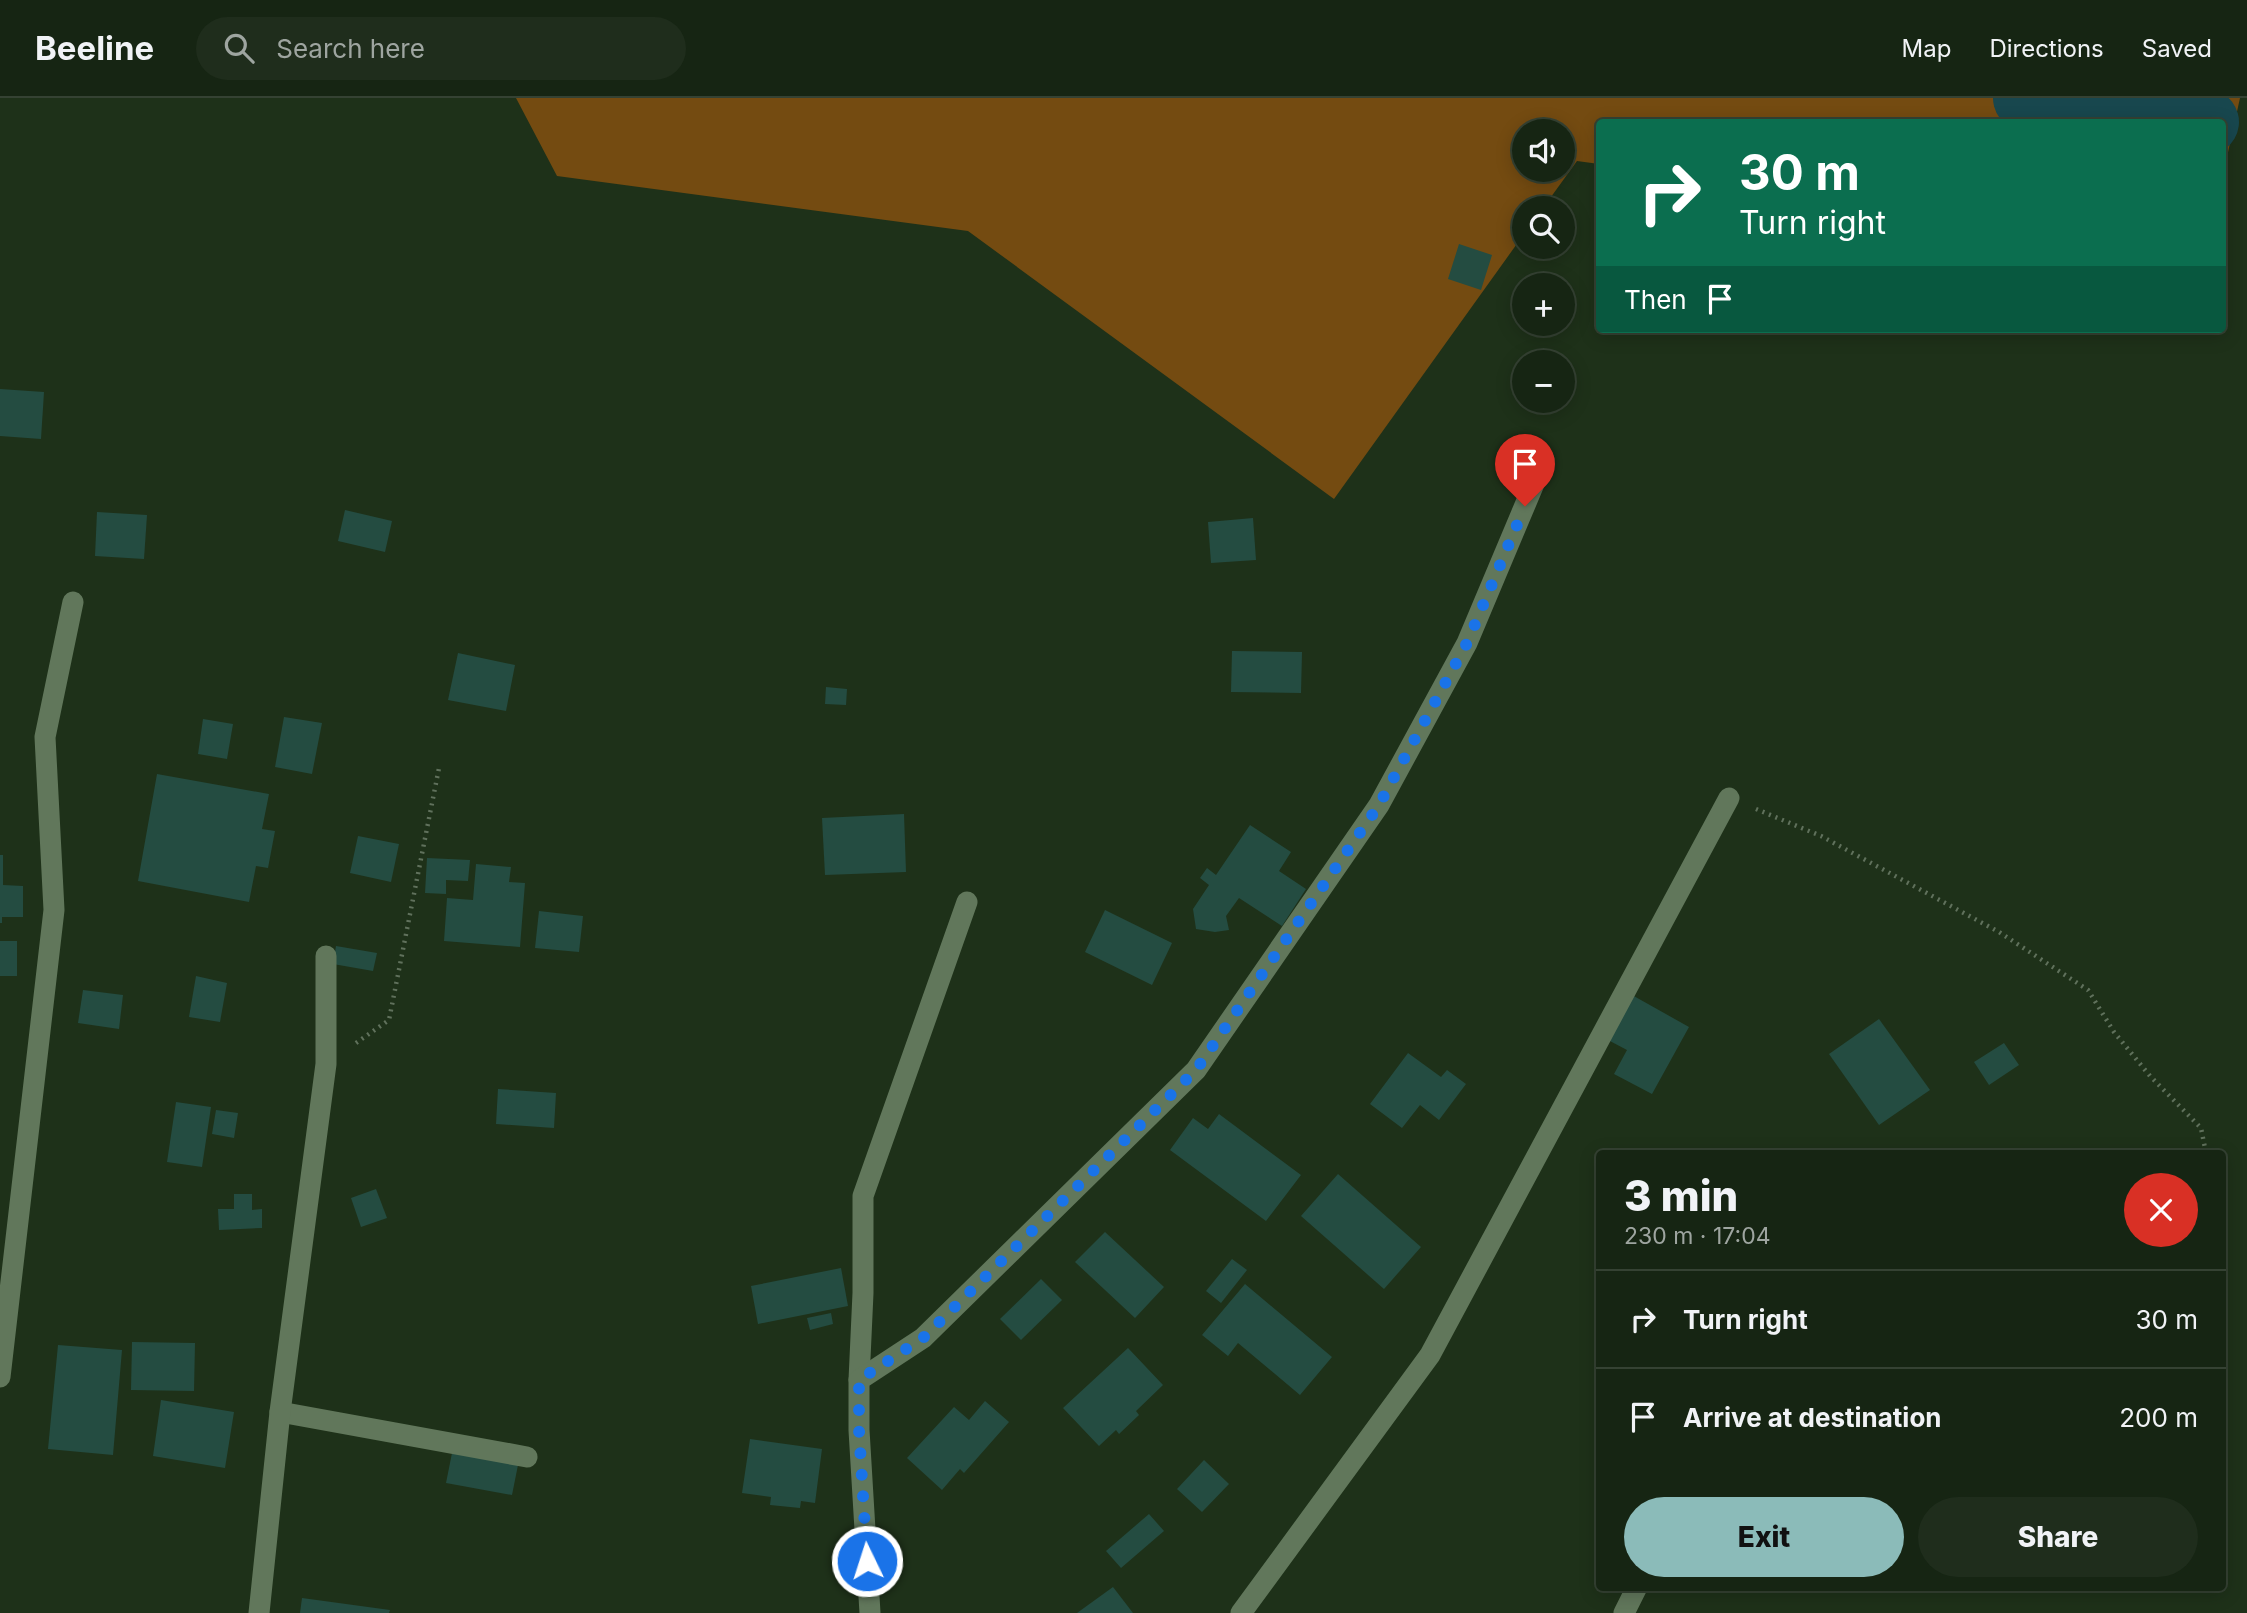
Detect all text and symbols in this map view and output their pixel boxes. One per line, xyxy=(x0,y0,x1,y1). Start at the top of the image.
search box xyxy=(196,17,686,80)
text: Beeline xyxy=(35,28,154,68)
icon: search xyxy=(220,29,258,67)
text: Search here xyxy=(276,33,425,64)
text: Map xyxy=(1902,34,1951,63)
text: Directions xyxy=(1989,34,2104,63)
text: Saved xyxy=(2142,34,2212,63)
map controls xyxy=(1512,119,1575,413)
button: sound xyxy=(1512,119,1575,182)
text: 30 m xyxy=(1739,143,1860,202)
icon: right xyxy=(1624,147,1715,238)
button: search xyxy=(1512,196,1575,259)
text: Turn right xyxy=(1739,203,1886,242)
button: + xyxy=(1512,273,1575,336)
icon: arrive xyxy=(1701,280,1739,318)
text: Then xyxy=(1624,284,1687,315)
button: − xyxy=(1512,350,1575,413)
pin xyxy=(1495,434,1555,506)
icon: arrive xyxy=(1506,445,1544,483)
text: 3 min xyxy=(1624,1170,1738,1221)
button: close xyxy=(2124,1173,2198,1247)
text: 230 m · 17:04 xyxy=(1624,1222,1771,1250)
icon: right xyxy=(1624,1300,1662,1338)
text: Turn right xyxy=(1683,1304,1808,1335)
text: 30 m xyxy=(2135,1304,2198,1335)
icon: arrive xyxy=(1624,1398,1662,1436)
text: Arrive at destination xyxy=(1683,1402,1942,1433)
text: 200 m xyxy=(2119,1402,2198,1433)
button: Exit xyxy=(1624,1497,1904,1577)
button: Share xyxy=(1918,1497,2198,1577)
position arrow xyxy=(830,1524,904,1598)

